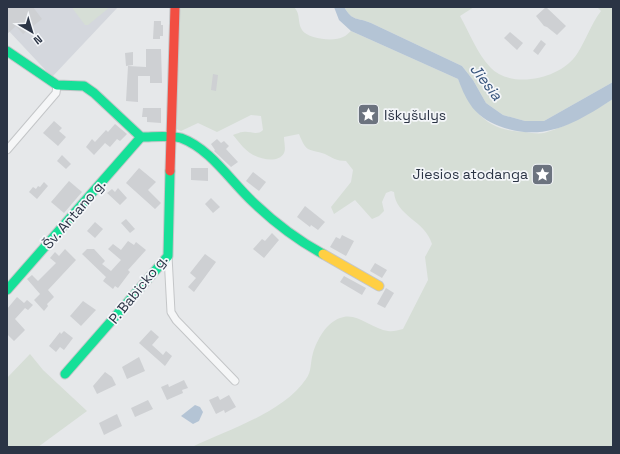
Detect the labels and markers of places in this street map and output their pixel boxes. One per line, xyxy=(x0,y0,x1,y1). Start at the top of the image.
place icon: Iškyšulys xyxy=(356,102,382,128)
place label: Iškyšulys xyxy=(384,106,446,124)
place icon: Jiesios atodanga xyxy=(530,161,556,187)
place label: Jiesios atodanga xyxy=(412,165,528,183)

